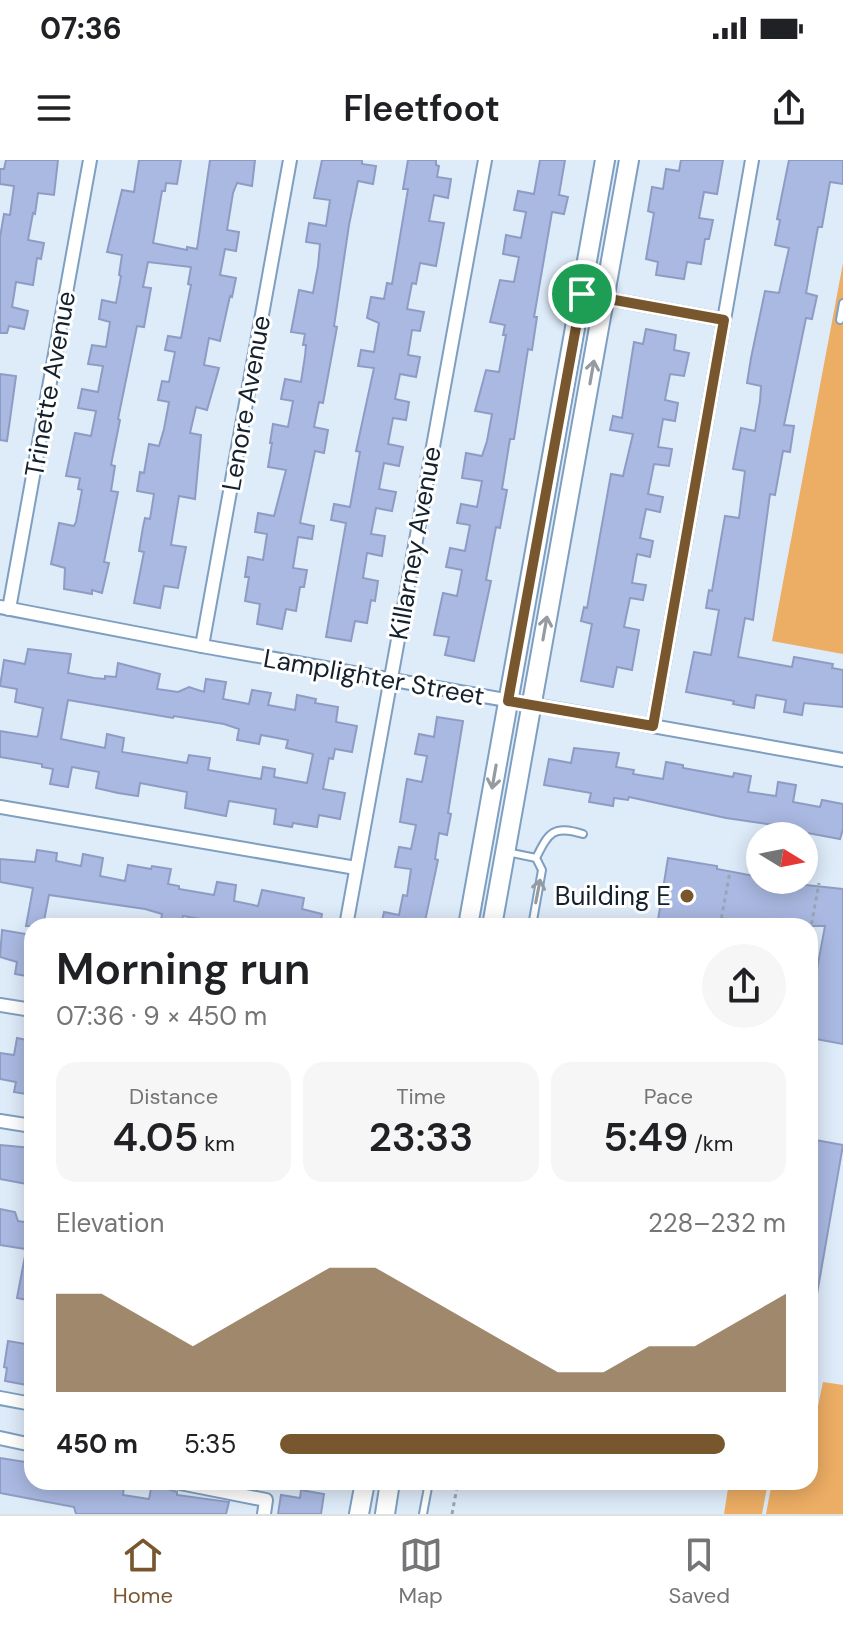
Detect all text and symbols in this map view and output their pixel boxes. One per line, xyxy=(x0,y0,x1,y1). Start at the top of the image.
text: 07:36 xyxy=(40,9,122,48)
text: Fleetfoot xyxy=(343,85,500,132)
icon: menu xyxy=(32,86,76,130)
icon: share xyxy=(767,86,811,130)
pin xyxy=(548,260,616,328)
icon: arrive xyxy=(560,272,604,316)
street label: Trinette Avenue xyxy=(17,288,83,480)
street label: Lenore Avenue xyxy=(214,313,278,493)
one-way arrow xyxy=(585,360,600,385)
street label: Killarney Avenue xyxy=(381,444,449,642)
one-way arrow xyxy=(539,616,554,641)
street label: Lamplighter Street xyxy=(261,641,487,713)
one-way arrow xyxy=(486,764,501,790)
north arrow xyxy=(746,822,818,894)
map controls xyxy=(746,822,818,894)
one-way arrow xyxy=(532,879,547,905)
place label: Building E xyxy=(555,879,671,913)
marker: Building E xyxy=(678,887,696,905)
text: Morning run xyxy=(56,940,310,998)
button: share xyxy=(702,944,786,1028)
text: 07:36 · 9 × 450 m xyxy=(56,999,267,1033)
text: Distance xyxy=(129,1082,218,1111)
text: Time xyxy=(396,1082,446,1111)
text: Pace xyxy=(644,1082,693,1111)
text: 4.05 xyxy=(112,1111,198,1163)
text: 23:33 xyxy=(369,1111,473,1163)
text: 5:49 xyxy=(603,1111,688,1163)
text: km xyxy=(198,1129,235,1158)
text: /km xyxy=(688,1129,733,1158)
text: Elevation xyxy=(56,1206,164,1240)
text: 228–232 m xyxy=(648,1206,786,1240)
text: 450 m xyxy=(56,1427,138,1461)
text: 5:35 xyxy=(184,1427,236,1461)
tab: Home xyxy=(113,1533,173,1610)
tab: Map xyxy=(399,1533,443,1610)
tab: Saved xyxy=(668,1533,730,1610)

